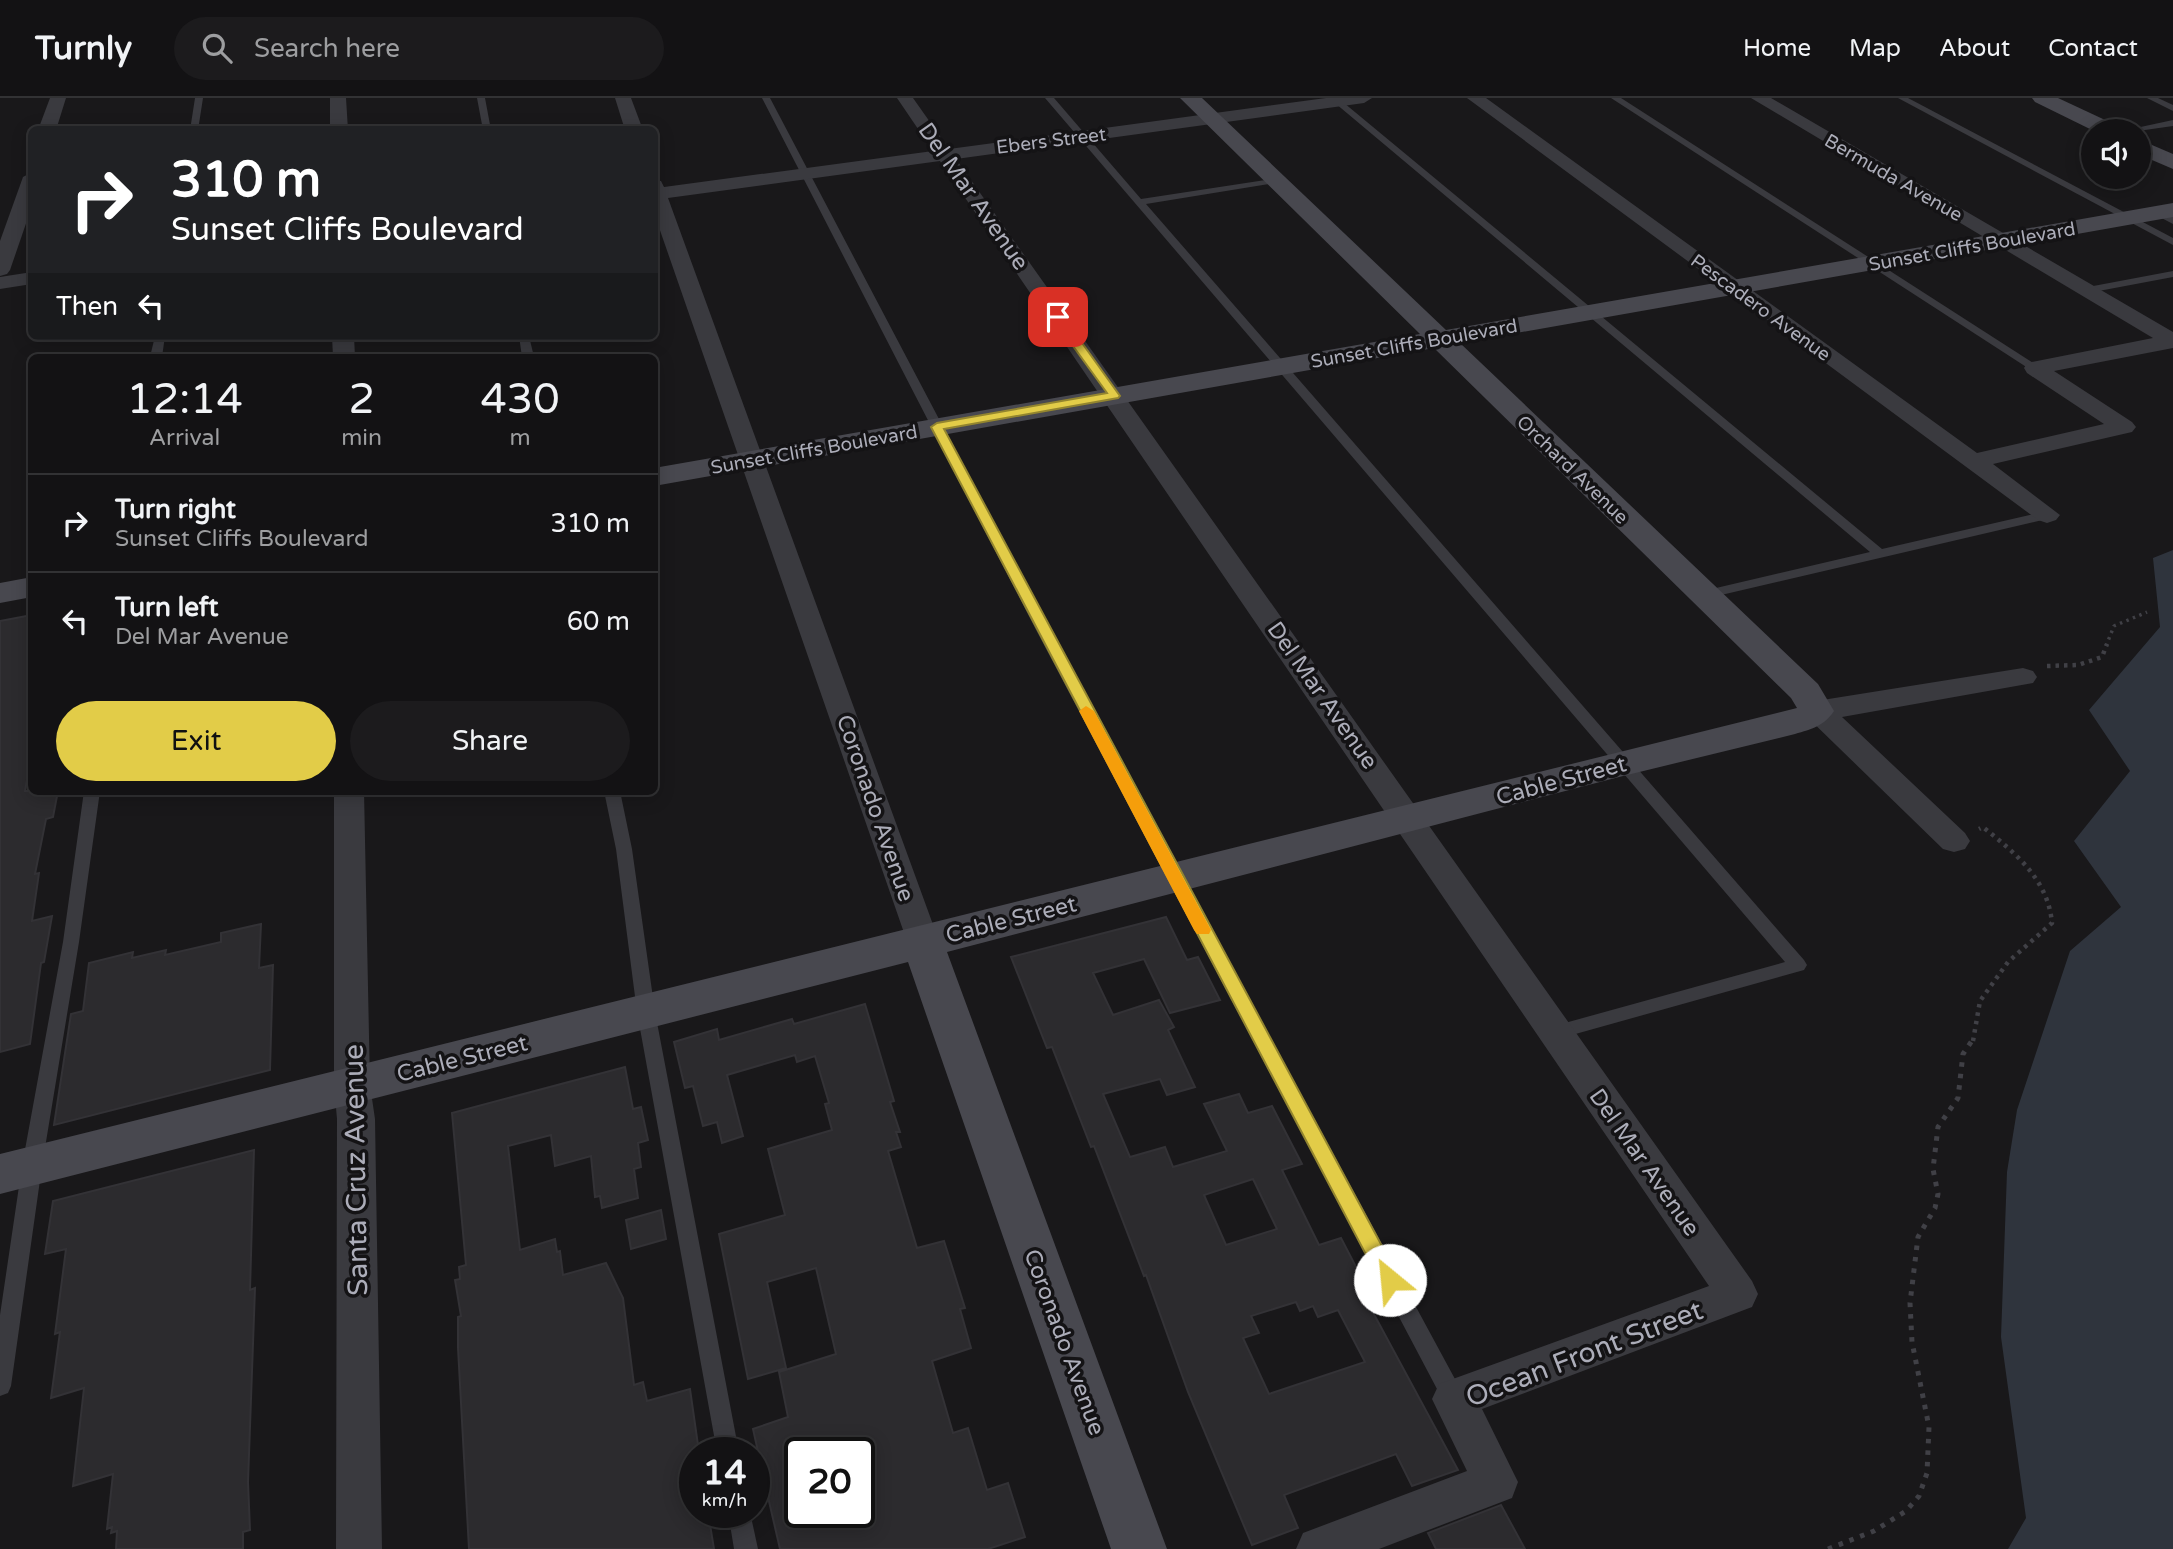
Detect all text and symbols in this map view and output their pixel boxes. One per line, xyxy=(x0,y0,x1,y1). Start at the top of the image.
search box xyxy=(174,17,664,80)
text: Turnly xyxy=(35,29,132,68)
icon: search xyxy=(198,29,236,67)
text: Search here xyxy=(254,33,400,64)
text: Home xyxy=(1743,34,1811,63)
text: Map xyxy=(1849,34,1901,63)
text: About xyxy=(1939,34,2010,63)
text: Contact xyxy=(2048,34,2138,63)
street label: Del Mar Avenue xyxy=(912,117,1034,276)
map controls xyxy=(2081,119,2151,189)
button: sound xyxy=(2081,119,2151,189)
street label: Ebers Street xyxy=(995,123,1107,159)
street label: Bermuda Avenue xyxy=(1821,129,1966,226)
text: 310 m xyxy=(171,151,321,210)
icon: right xyxy=(56,154,147,245)
text: Sunset Cliffs Boulevard xyxy=(171,211,524,249)
street label: Sunset Cliffs Boulevard xyxy=(1867,218,2077,276)
street label: Pescadero Avenue xyxy=(1686,250,1835,366)
icon: left xyxy=(132,287,170,325)
pin xyxy=(1028,287,1088,347)
text: Then xyxy=(56,291,118,322)
icon: arrive xyxy=(1039,298,1077,336)
street label: Sunset Cliffs Boulevard xyxy=(1309,315,1519,373)
text: 12:14 xyxy=(126,374,243,425)
text: 2 xyxy=(348,374,375,425)
text: 430 xyxy=(480,374,560,425)
street label: Orchard Avenue xyxy=(1512,411,1633,529)
street label: Sunset Cliffs Boulevard xyxy=(709,421,919,479)
text: Arrival xyxy=(149,424,220,452)
text: min xyxy=(341,424,382,452)
text: m xyxy=(509,424,531,452)
text: Turn right xyxy=(115,494,236,525)
icon: right xyxy=(56,504,94,542)
text: 310 m xyxy=(550,508,630,539)
text: Sunset Cliffs Boulevard xyxy=(115,525,368,553)
text: Turn left xyxy=(115,592,218,623)
icon: left xyxy=(56,602,94,640)
text: 60 m xyxy=(567,606,630,637)
street label: Del Mar Avenue xyxy=(1261,616,1383,775)
text: Del Mar Avenue xyxy=(115,623,289,651)
button: Exit xyxy=(56,701,336,781)
button: Share xyxy=(350,701,630,781)
street label: Coronado Avenue xyxy=(830,711,920,905)
street label: Cable Street xyxy=(1493,750,1630,812)
street label: Cable Street xyxy=(943,890,1080,950)
street label: Cable Street xyxy=(394,1029,531,1089)
street label: Santa Cruz Avenue xyxy=(337,1044,375,1296)
street label: Del Mar Avenue xyxy=(1583,1083,1705,1242)
position arrow xyxy=(1353,1243,1427,1317)
street label: Coronado Avenue xyxy=(1017,1246,1111,1439)
street label: Ocean Front Street xyxy=(1461,1293,1708,1415)
speed limit sign: 20 xyxy=(784,1437,875,1528)
text: 14 xyxy=(703,1452,746,1494)
text: km/h xyxy=(702,1489,747,1511)

